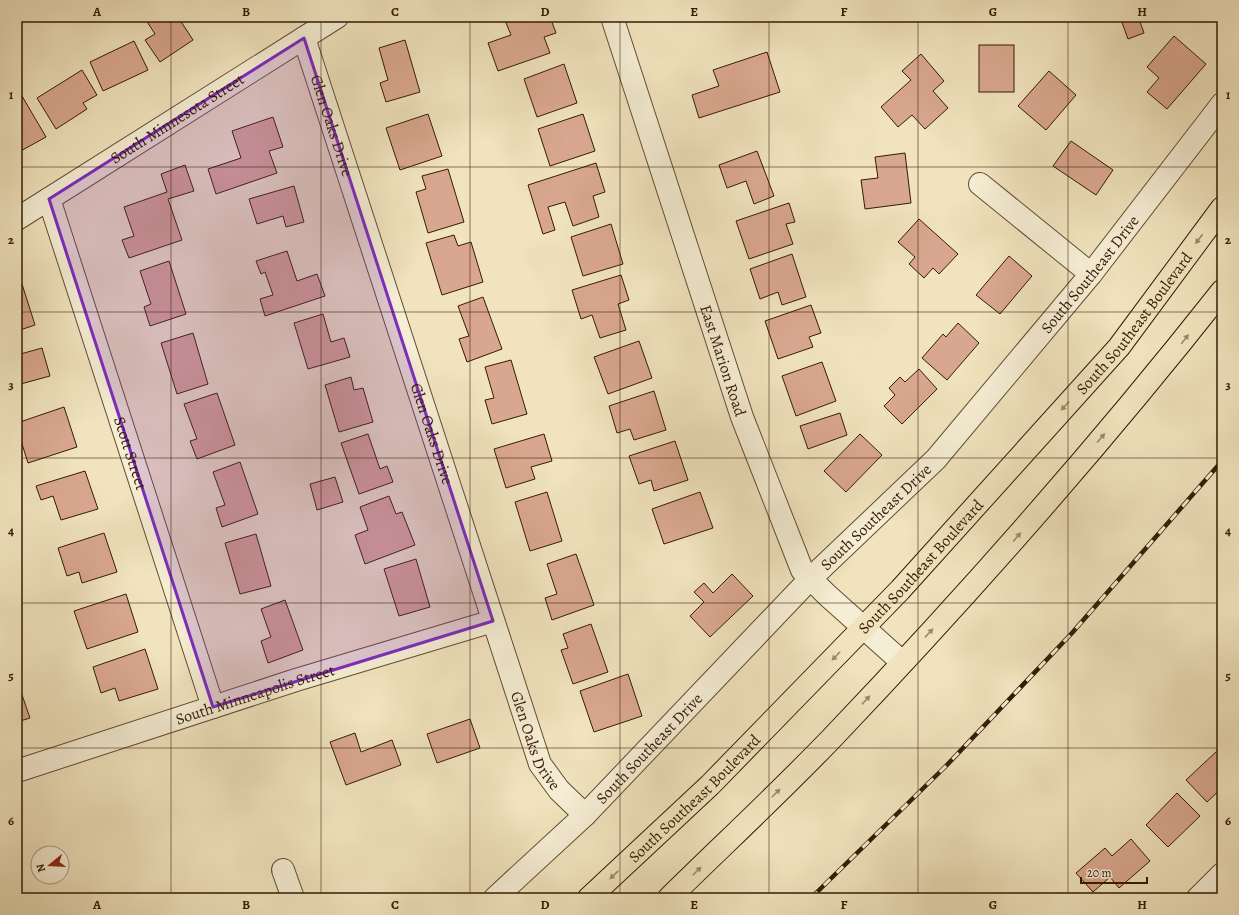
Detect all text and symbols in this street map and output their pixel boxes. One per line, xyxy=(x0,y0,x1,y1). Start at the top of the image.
text: A xyxy=(92,3,102,20)
text: B xyxy=(242,3,250,20)
text: C xyxy=(391,3,399,20)
text: D xyxy=(540,3,550,20)
text: E xyxy=(690,3,698,20)
text: F xyxy=(841,3,848,20)
text: G xyxy=(989,3,997,20)
text: H xyxy=(1137,3,1147,20)
street label: South Minnesota Street xyxy=(106,69,248,169)
street label: Glen Oaks Drive xyxy=(305,72,358,179)
text: 1 xyxy=(9,86,14,103)
text: 1 xyxy=(1226,86,1231,103)
street label: South Southeast Drive xyxy=(1036,211,1145,338)
text: 2 xyxy=(8,231,15,248)
text: 2 xyxy=(1225,231,1232,248)
one-way arrow xyxy=(1195,234,1203,245)
street label: South Southeast Boulevard xyxy=(1071,247,1198,400)
street label: East Marion Road xyxy=(694,302,751,420)
one-way arrow xyxy=(1180,333,1189,344)
text: 3 xyxy=(8,376,14,393)
text: 3 xyxy=(1225,376,1231,393)
street label: Glen Oaks Drive xyxy=(405,380,458,488)
one-way arrow xyxy=(1061,401,1070,411)
street label: Scott Street xyxy=(108,414,152,493)
one-way arrow xyxy=(1096,433,1105,443)
street label: South Southeast Drive xyxy=(816,459,937,576)
street label: South Southeast Boulevard xyxy=(853,494,989,639)
text: 4 xyxy=(8,522,14,539)
text: 4 xyxy=(1225,522,1231,539)
one-way arrow xyxy=(1012,532,1021,543)
one-way arrow xyxy=(924,628,934,638)
one-way arrow xyxy=(831,651,841,661)
street label: South Minneapolis Street xyxy=(173,659,337,731)
text: 5 xyxy=(8,667,14,684)
text: 5 xyxy=(1225,667,1231,684)
street label: Glen Oaks Drive xyxy=(505,688,565,795)
street label: South Southeast Drive xyxy=(591,688,708,809)
one-way arrow xyxy=(862,695,871,705)
street label: South Southeast Boulevard xyxy=(624,729,766,868)
one-way arrow xyxy=(771,788,781,798)
text: 6 xyxy=(8,812,14,829)
text: 6 xyxy=(1225,812,1231,829)
north arrow xyxy=(30,845,70,885)
scale bar xyxy=(1081,859,1147,885)
text: N xyxy=(33,862,49,874)
text: 20 m xyxy=(1087,865,1111,881)
one-way arrow xyxy=(692,866,702,876)
one-way arrow xyxy=(609,870,619,880)
text: A xyxy=(92,896,102,913)
text: B xyxy=(242,896,250,913)
text: C xyxy=(391,896,399,913)
text: D xyxy=(540,896,550,913)
text: E xyxy=(690,896,698,913)
text: F xyxy=(841,896,848,913)
text: G xyxy=(989,896,997,913)
text: H xyxy=(1137,896,1147,913)

